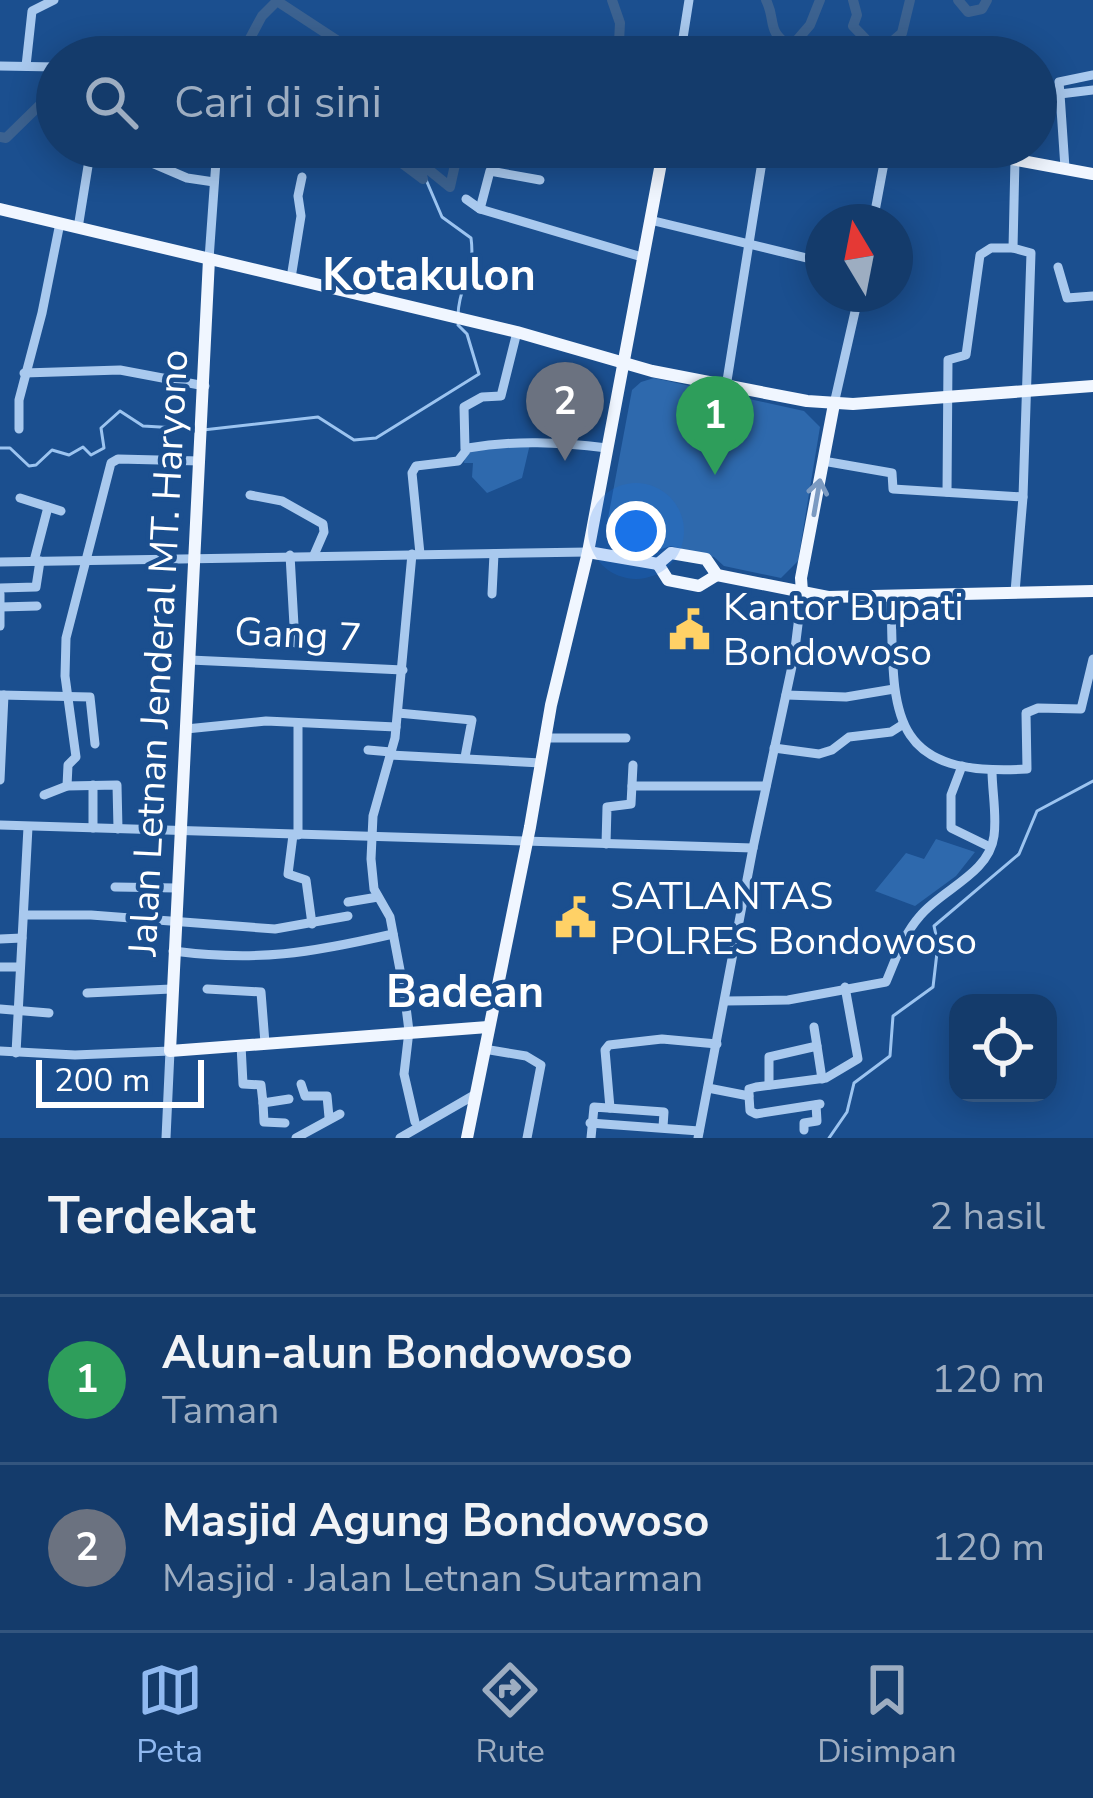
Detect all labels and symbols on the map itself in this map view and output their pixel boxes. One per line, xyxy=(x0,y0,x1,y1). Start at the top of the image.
north arrow xyxy=(805,204,913,312)
district label: Kotakulon xyxy=(322,245,536,306)
street label: Jalan Letnan Jenderal MT. Haryono xyxy=(117,348,201,959)
pin: 2 xyxy=(526,362,604,461)
pin: 1 xyxy=(676,376,754,475)
one-way arrow xyxy=(806,478,829,517)
your location xyxy=(606,501,666,561)
place label: Kantor Bupati Bondowoso xyxy=(723,581,964,679)
street label: Gang 7 xyxy=(233,605,363,665)
public building icon: Kantor Bupati Bondowoso xyxy=(666,606,712,652)
place label: SATLANTAS POLRES Bondowoso xyxy=(610,870,977,968)
public building icon: SATLANTAS POLRES Bondowoso xyxy=(553,895,599,941)
district label: Badean xyxy=(386,962,544,1023)
scale bar xyxy=(36,1054,204,1107)

